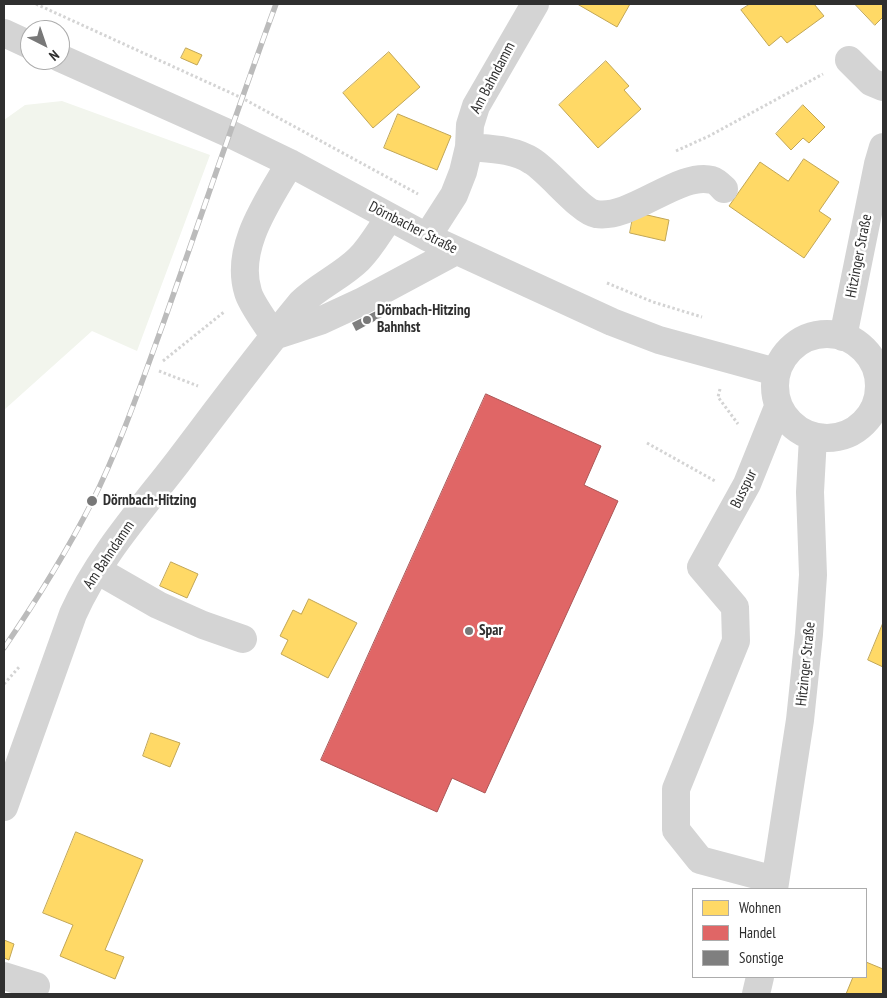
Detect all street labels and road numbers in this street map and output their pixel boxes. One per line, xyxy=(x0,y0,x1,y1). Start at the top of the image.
street label: Am Bahndamm xyxy=(467,39,519,117)
street label: Dörnbacher Straße xyxy=(366,198,460,258)
street label: Hitzinger Straße xyxy=(842,213,876,299)
street label: Busspur xyxy=(727,467,761,511)
street label: Am Bahndamm xyxy=(80,518,138,592)
street label: Hitzinger Straße xyxy=(793,621,819,707)

